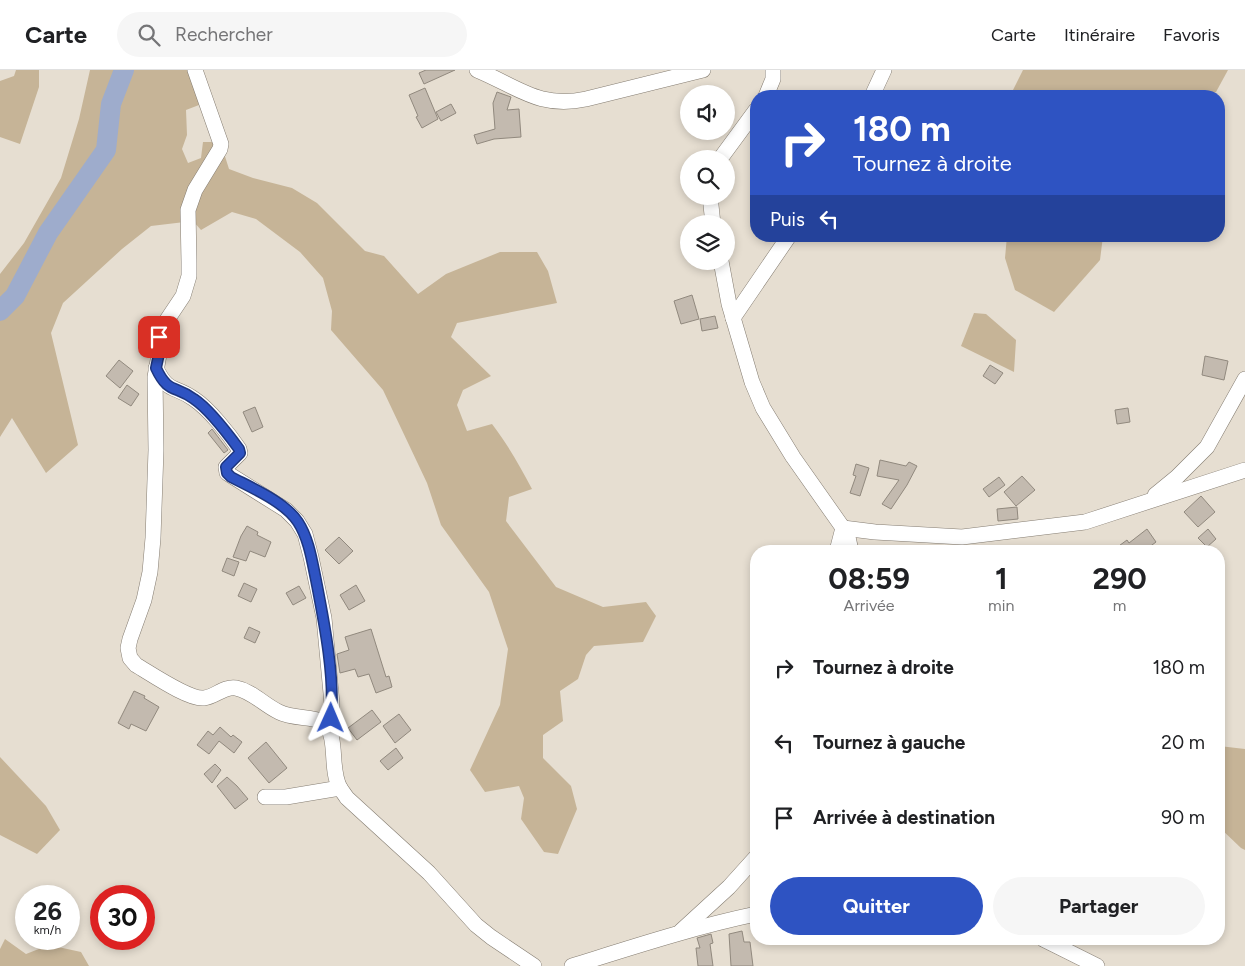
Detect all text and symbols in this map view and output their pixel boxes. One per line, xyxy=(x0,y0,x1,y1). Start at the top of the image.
search box xyxy=(117,12,467,57)
text: Carte xyxy=(25,20,87,49)
icon: search xyxy=(135,21,163,49)
text: Rechercher xyxy=(175,23,273,46)
text: Carte xyxy=(991,24,1036,46)
text: Itinéraire xyxy=(1064,24,1135,46)
text: Favoris xyxy=(1163,24,1220,46)
map controls xyxy=(680,85,735,270)
button: sound xyxy=(680,85,735,140)
text: 180 m xyxy=(853,108,951,150)
icon: right xyxy=(770,110,835,175)
button: search xyxy=(680,150,735,205)
text: Tournez à droite xyxy=(853,150,1012,177)
icon: left xyxy=(815,205,843,233)
text: Puis xyxy=(770,208,805,231)
button: layers xyxy=(680,215,735,270)
pin xyxy=(138,316,180,358)
icon: arrive xyxy=(145,323,173,351)
text: 08:59 xyxy=(828,560,910,597)
text: 1 xyxy=(995,560,1008,597)
text: 290 xyxy=(1093,560,1147,597)
text: Arrivée xyxy=(844,596,895,615)
text: min xyxy=(988,596,1014,615)
text: m xyxy=(1113,596,1126,615)
icon: right xyxy=(770,654,798,682)
text: Tournez à droite xyxy=(813,656,954,679)
text: 180 m xyxy=(1152,656,1205,679)
position arrow xyxy=(304,691,356,743)
icon: left xyxy=(770,729,798,757)
text: Tournez à gauche xyxy=(813,731,965,754)
text: 20 m xyxy=(1161,731,1205,754)
icon: arrive xyxy=(770,804,798,832)
text: Arrivée à destination xyxy=(813,806,995,829)
text: 90 m xyxy=(1161,806,1205,829)
button: Quitter xyxy=(770,877,983,935)
button: Partager xyxy=(993,877,1205,935)
speed limit sign: 30 xyxy=(90,885,155,950)
text: 26 xyxy=(33,896,62,926)
text: km/h xyxy=(34,923,61,937)

